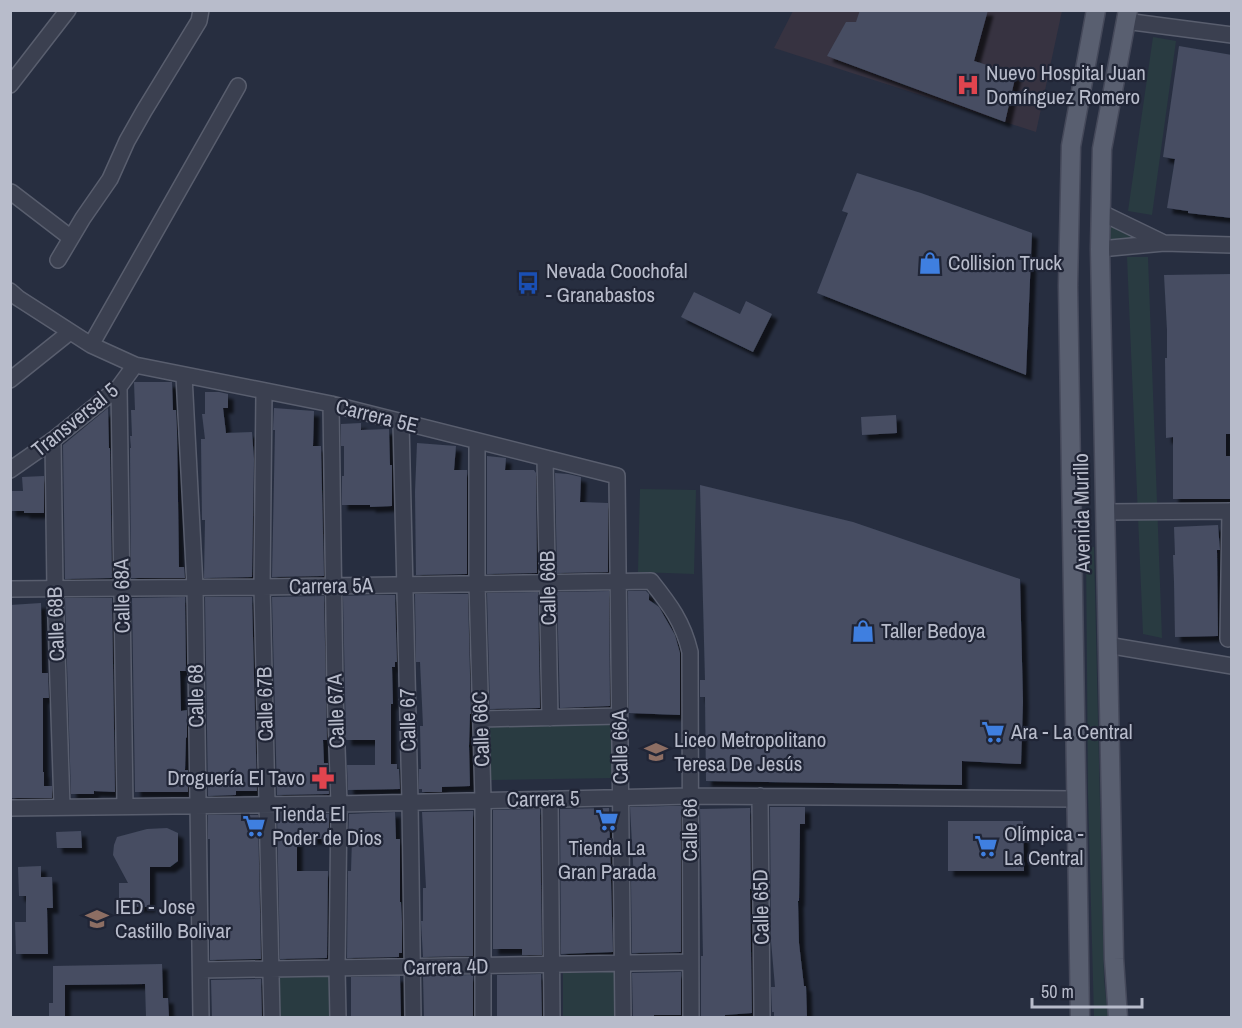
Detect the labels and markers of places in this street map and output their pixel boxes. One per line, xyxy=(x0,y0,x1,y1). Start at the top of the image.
place label: Nuevo Hospital Juan Domínguez Romero xyxy=(986,58,1146,111)
hospital icon: Nuevo Hospital Juan Domínguez Romero xyxy=(955,72,981,98)
place label: Collision Truck xyxy=(948,248,1062,277)
shop icon: Collision Truck xyxy=(917,250,943,276)
place label: Nevada Coochofal - Granabastos xyxy=(546,256,688,309)
bus stop icon: Nevada Coochofal - Granabastos xyxy=(515,270,541,296)
place label: Taller Bedoya xyxy=(881,616,986,645)
shop icon: Taller Bedoya xyxy=(850,618,876,644)
place label: Ara - La Central xyxy=(1010,717,1133,746)
supermarket icon: Ara - La Central xyxy=(980,719,1006,745)
place label: Liceo Metropolitano Teresa De Jesús xyxy=(674,725,826,778)
school or university icon: Liceo Metropolitano Teresa De Jesús xyxy=(643,739,669,765)
place label: Droguería El Tavo xyxy=(167,763,305,792)
pharmacy icon: Droguería El Tavo xyxy=(310,765,336,791)
place label: Tienda El Poder de Dios xyxy=(272,799,382,852)
supermarket icon: Tienda La Gran Parada xyxy=(594,807,620,833)
supermarket icon: Tienda El Poder de Dios xyxy=(241,813,267,839)
place label: Olímpica - La Central xyxy=(1004,819,1084,872)
place label: Tienda La Gran Parada xyxy=(558,833,657,886)
supermarket icon: Olímpica - La Central xyxy=(973,833,999,859)
place label: IED - Jose Castillo Bolivar xyxy=(115,892,231,945)
school or university icon: IED - Jose Castillo Bolivar xyxy=(84,906,110,932)

